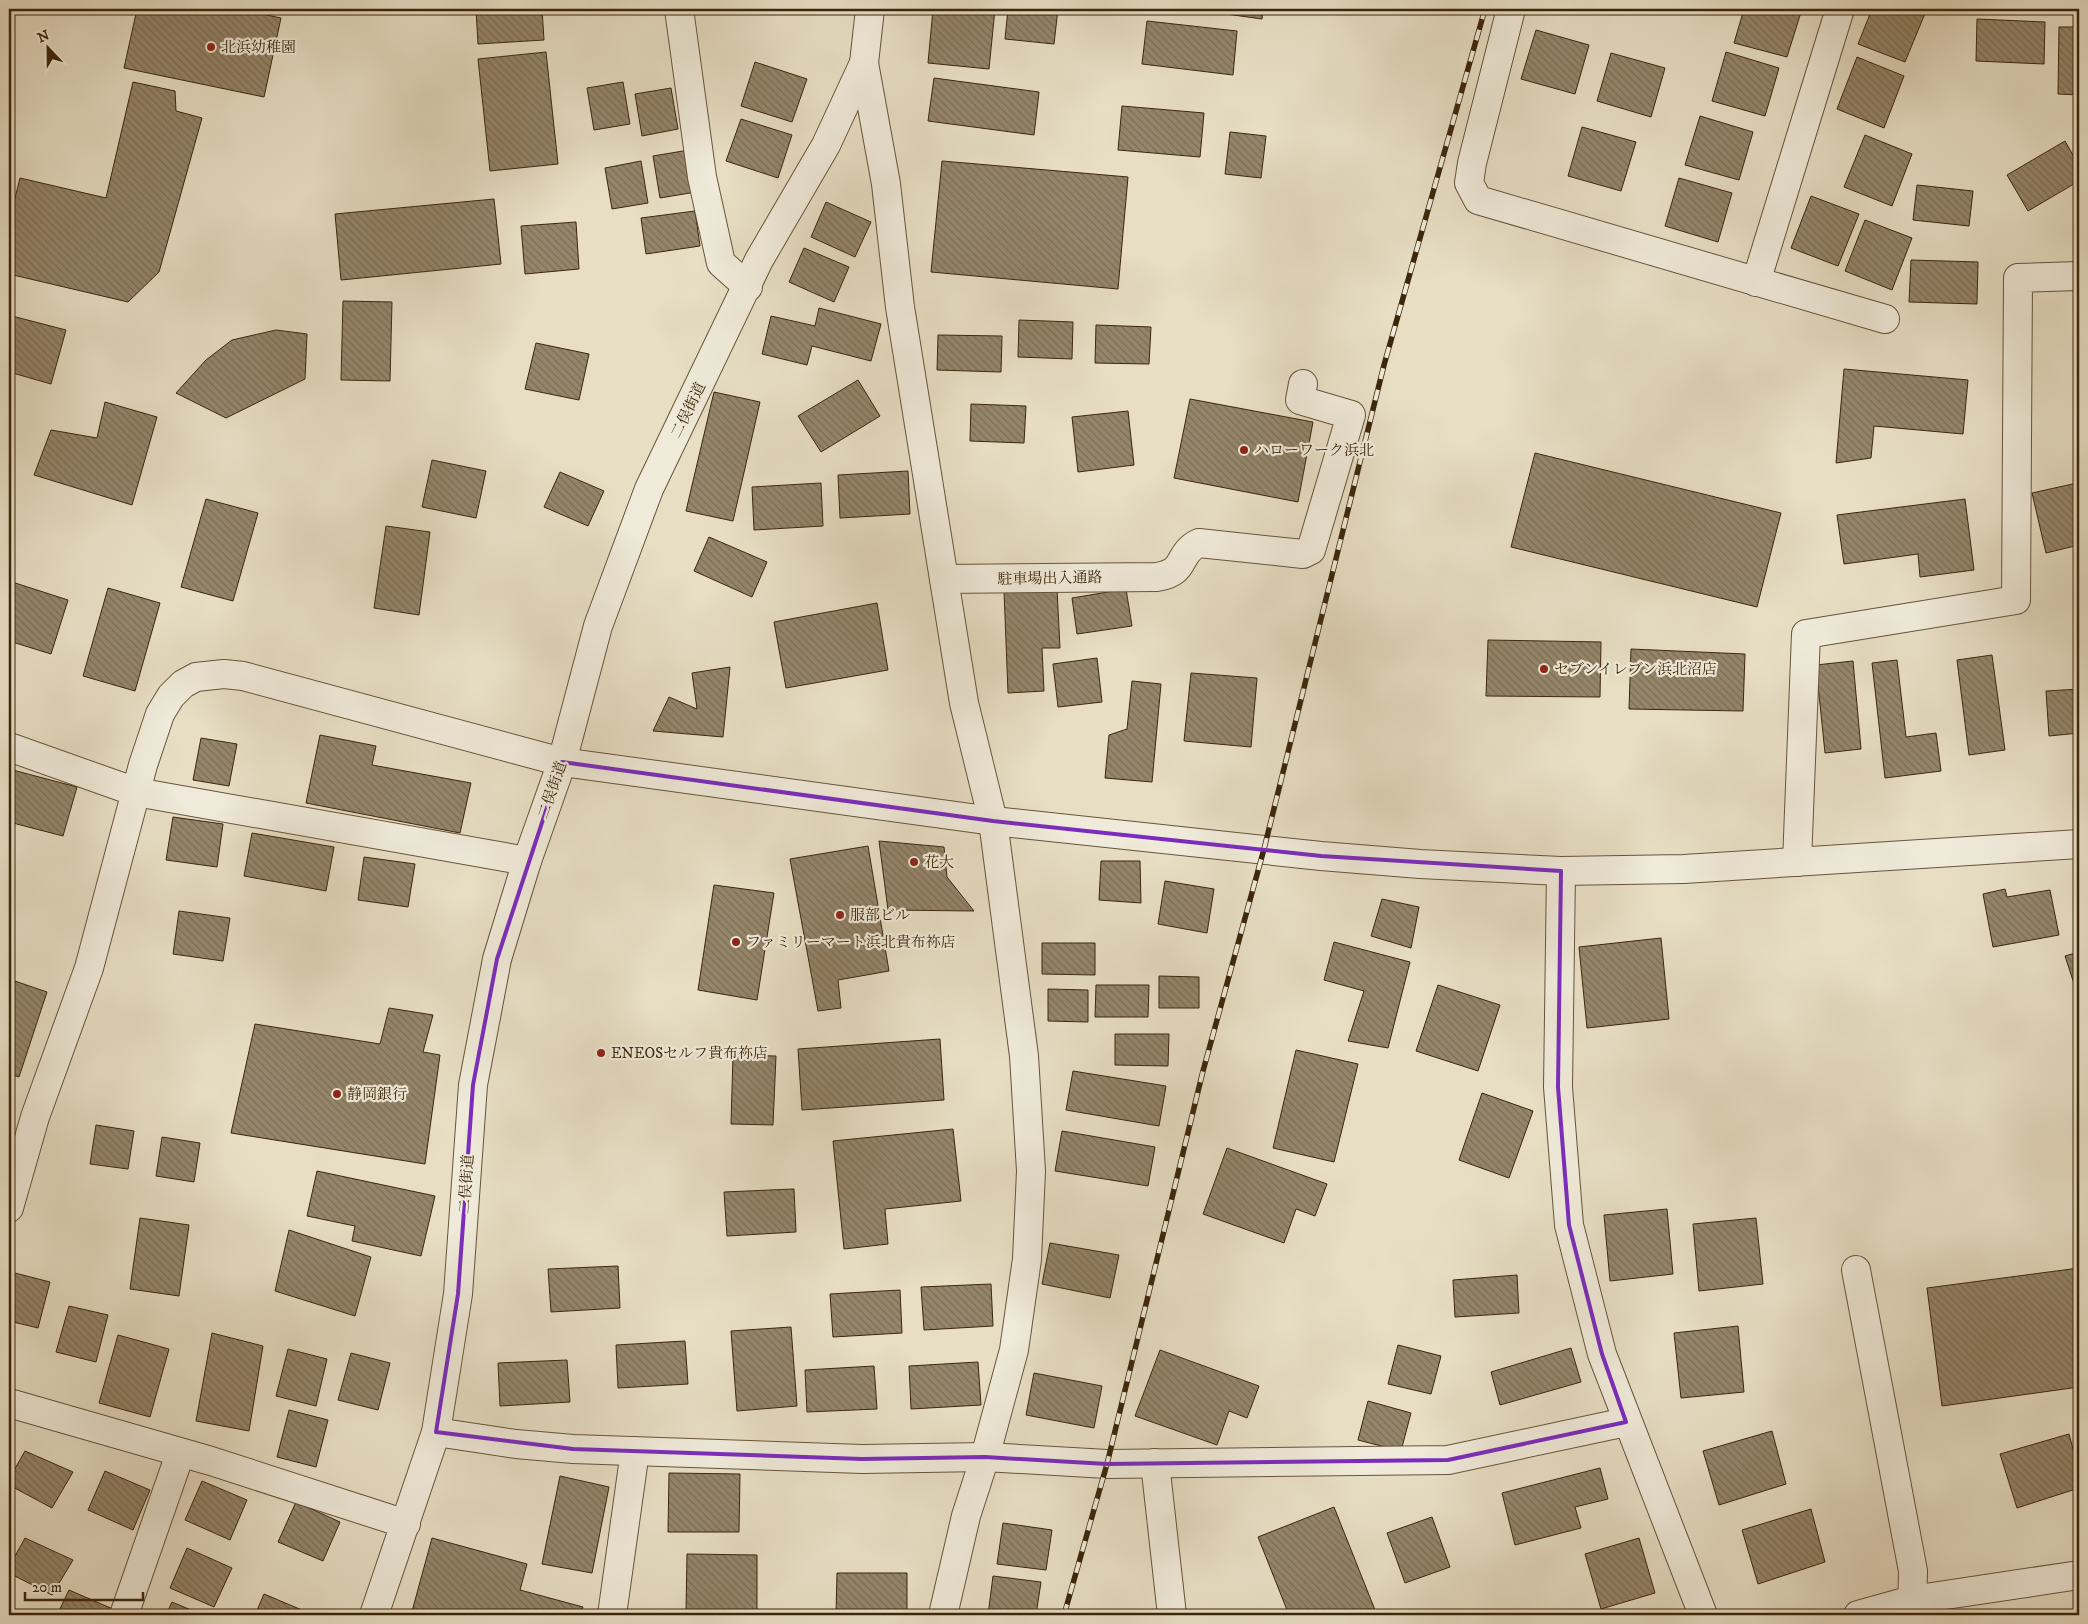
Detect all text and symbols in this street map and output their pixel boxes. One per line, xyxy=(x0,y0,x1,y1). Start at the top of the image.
north arrow xyxy=(22,22,72,72)
text: N xyxy=(35,26,53,47)
place label: 北浜幼稚園 xyxy=(221,38,296,57)
marker: 北浜幼稚園 xyxy=(205,41,217,53)
street label: 二俣街道 xyxy=(667,379,710,441)
place label: ハローワーク浜北 xyxy=(1254,441,1374,460)
marker: ハローワーク浜北 xyxy=(1238,444,1250,456)
street label: 駐車場出入通路 xyxy=(997,568,1103,589)
place label: セブンイレブン浜北沼店 xyxy=(1554,660,1717,679)
marker: セブンイレブン浜北沼店 xyxy=(1538,663,1550,675)
street label: 二俣街道 xyxy=(534,759,571,822)
place label: 花大 xyxy=(924,853,954,872)
marker: 花大 xyxy=(908,856,920,868)
place label: 服部ビル xyxy=(850,906,910,925)
marker: 服部ビル xyxy=(834,909,846,921)
place label: ファミリーマート浜北貴布祢店 xyxy=(746,933,956,952)
marker: ファミリーマート浜北貴布祢店 xyxy=(730,936,742,948)
place label: ENEOSセルフ貴布祢店 xyxy=(611,1044,768,1063)
marker: ENEOSセルフ貴布祢店 xyxy=(595,1047,607,1059)
place label: 静岡銀行 xyxy=(347,1085,407,1104)
marker: 静岡銀行 xyxy=(331,1088,343,1100)
street label: 二俣街道 xyxy=(455,1153,478,1215)
scale bar xyxy=(25,1569,142,1601)
text: 20 m xyxy=(32,1578,62,1597)

